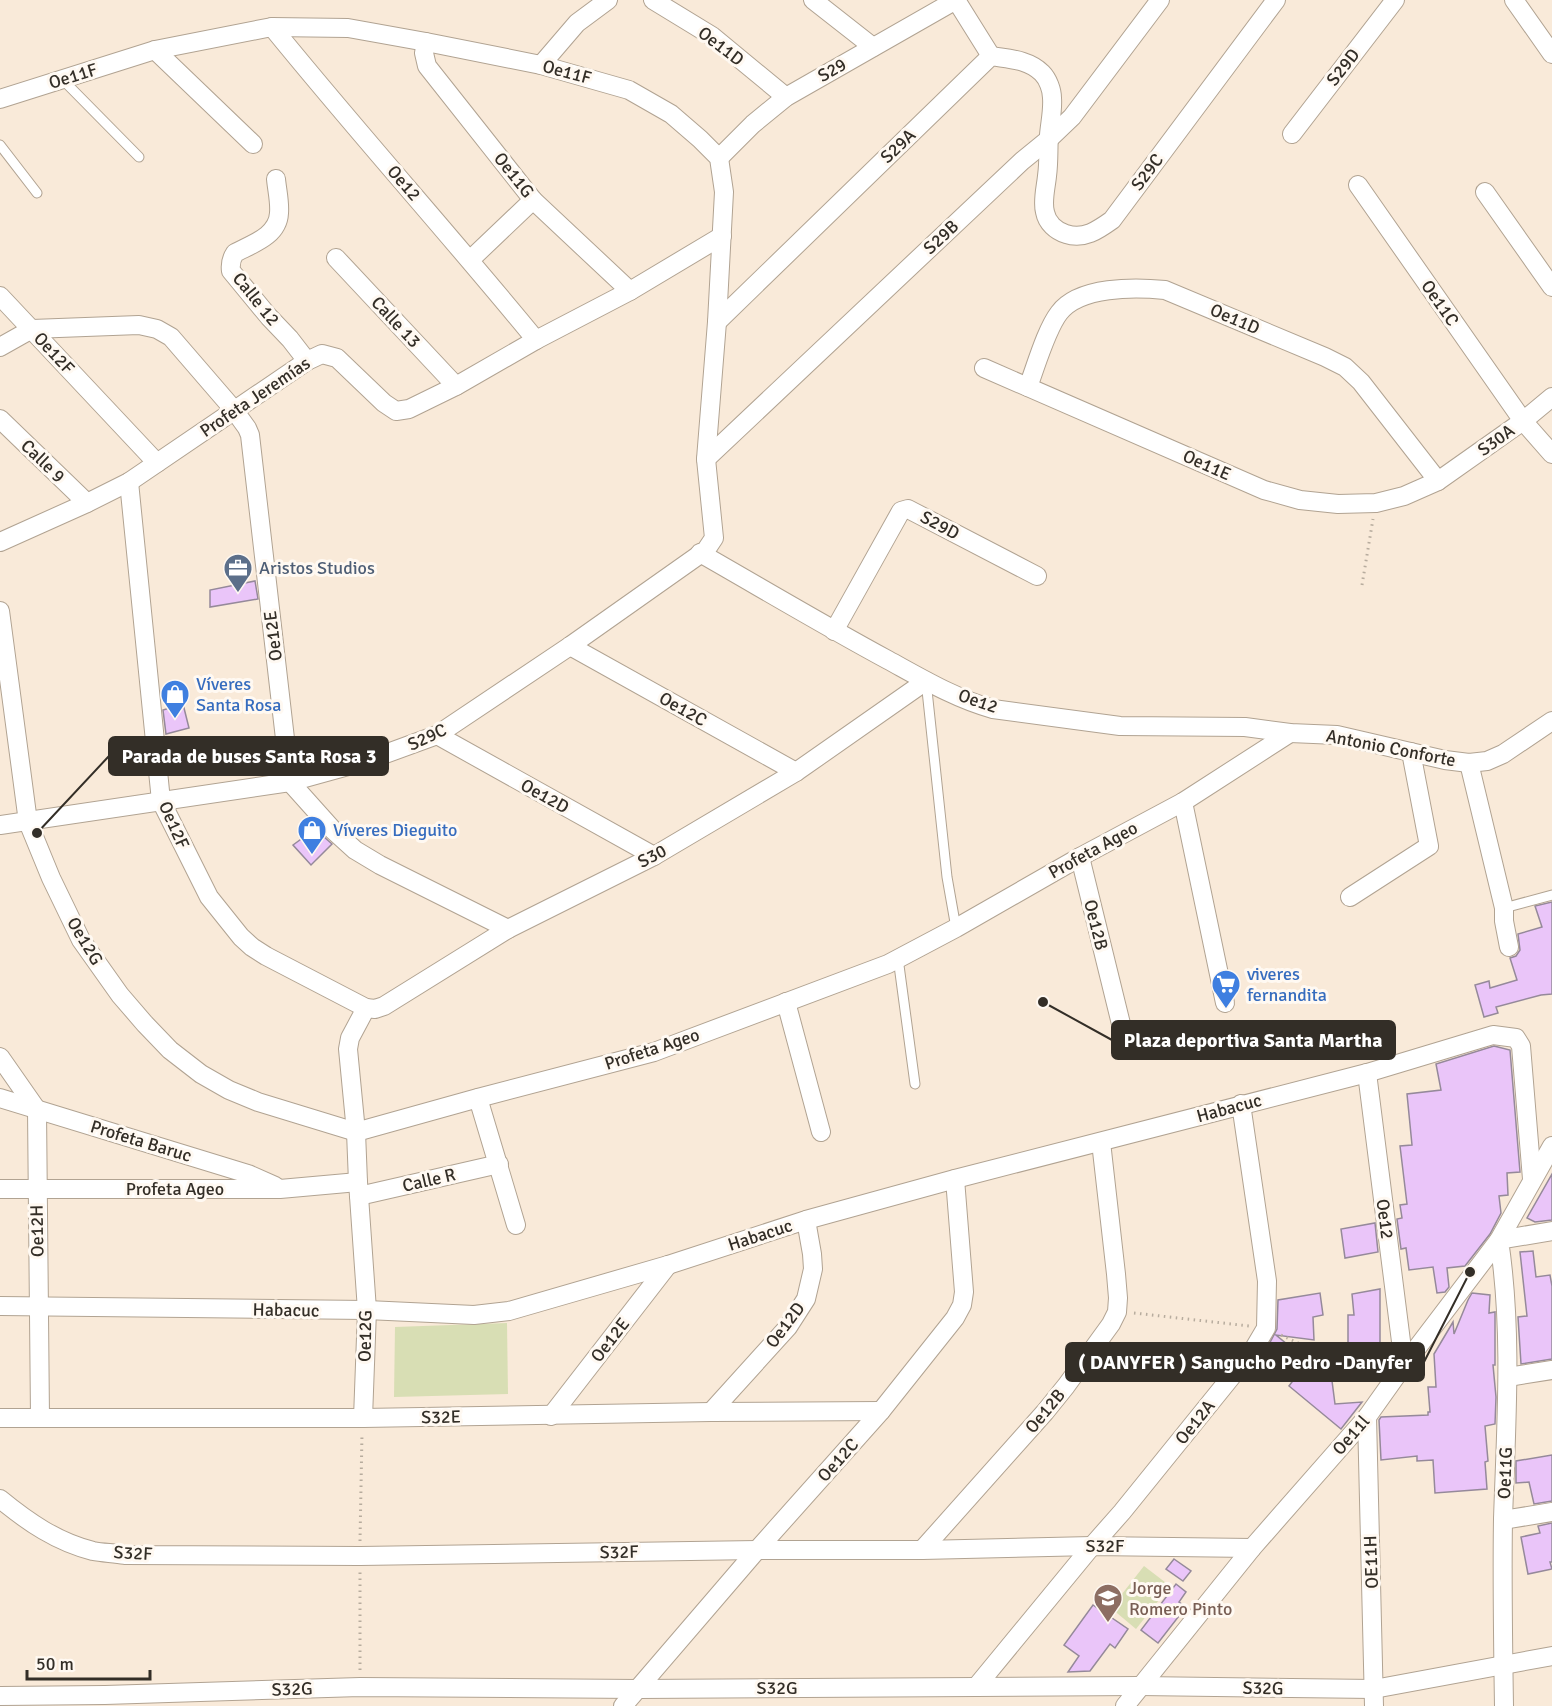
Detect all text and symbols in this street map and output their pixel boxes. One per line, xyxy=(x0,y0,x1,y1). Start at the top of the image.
street label: Oe11D xyxy=(694,22,748,70)
street label: S29D xyxy=(1322,44,1364,90)
street label: S29 xyxy=(814,53,850,87)
street label: Oe11F xyxy=(540,55,594,89)
street label: Oe11F xyxy=(46,58,100,94)
street label: S29A xyxy=(876,124,920,168)
street label: Oe11G xyxy=(489,148,539,202)
street label: S29C xyxy=(1126,149,1168,195)
street label: Oe12 xyxy=(382,161,426,205)
street label: S29B xyxy=(919,215,963,259)
street label: Calle 12 xyxy=(228,268,284,330)
street label: Oe11C xyxy=(1416,276,1464,330)
street label: Calle 13 xyxy=(367,292,425,352)
street label: Oe11D xyxy=(1207,299,1263,339)
street label: Oe12F xyxy=(29,327,79,379)
street label: Profeta Jeremías xyxy=(196,352,314,442)
street label: S30A xyxy=(1473,419,1519,461)
street label: Calle 9 xyxy=(16,435,70,487)
street label: Oe11E xyxy=(1179,445,1235,485)
street label: S29D xyxy=(917,506,963,544)
office icon: Aristos Studios xyxy=(222,552,254,594)
place label: Aristos Studios xyxy=(259,557,375,579)
street label: Oe12E xyxy=(259,610,287,662)
place label: Víveres Santa Rosa xyxy=(196,673,281,716)
shop icon: Víveres Santa Rosa xyxy=(159,678,191,720)
street label: Oe12 xyxy=(955,684,1001,718)
street label: Oe12C xyxy=(655,687,711,731)
street label: S29C xyxy=(404,718,450,755)
street label: Antonio Conforte xyxy=(1324,725,1458,771)
callout: Parada de buses Santa Rosa 3 xyxy=(109,737,388,775)
text: Parada de buses Santa Rosa 3 xyxy=(121,744,377,769)
street label: Oe12D xyxy=(517,774,573,818)
street label: Oe12F xyxy=(154,798,194,852)
shop icon: Víveres Dieguito xyxy=(296,814,328,856)
street label: Profeta Ageo xyxy=(1045,817,1141,883)
place label: Víveres Dieguito xyxy=(333,819,457,841)
street label: S30 xyxy=(634,839,670,873)
street label: Oe12B xyxy=(1079,898,1113,953)
street label: Oe12G xyxy=(62,913,108,969)
place label: viveres fernandita xyxy=(1247,963,1327,1006)
supermarket icon: viveres fernandita xyxy=(1210,968,1242,1010)
callout: Plaza deportiva Santa Martha xyxy=(1112,1021,1395,1059)
street label: Profeta Ageo xyxy=(602,1023,702,1075)
text: Plaza deportiva Santa Martha xyxy=(1124,1028,1382,1053)
street label: Habacuc xyxy=(1194,1089,1264,1127)
street label: Profeta Baruc xyxy=(88,1115,194,1167)
street label: Calle R xyxy=(400,1163,458,1197)
street label: Profeta Ageo xyxy=(126,1178,224,1200)
street label: Oe12 xyxy=(1372,1198,1398,1240)
street label: Oe12H xyxy=(26,1205,48,1257)
street label: Habacuc xyxy=(725,1214,795,1256)
street label: Habacuc xyxy=(253,1298,319,1322)
street label: Oe12D xyxy=(761,1298,809,1352)
street label: Oe12G xyxy=(354,1310,376,1362)
street label: Oe12E xyxy=(586,1313,634,1367)
callout: ( DANYFER ) Sangucho Pedro -Danyfer xyxy=(1066,1343,1424,1381)
text: ( DANYFER ) Sangucho Pedro -Danyfer xyxy=(1078,1350,1412,1375)
street label: Oe12B xyxy=(1020,1384,1070,1438)
street label: Oe12A xyxy=(1170,1395,1220,1449)
street label: S32E xyxy=(421,1406,461,1428)
street label: Oe11l xyxy=(1328,1411,1374,1459)
street label: Oe12C xyxy=(813,1434,863,1486)
street label: Oe11G xyxy=(1493,1447,1517,1499)
street label: S32F xyxy=(1086,1535,1124,1557)
street label: OE11H xyxy=(1359,1535,1383,1589)
street label: S32F xyxy=(113,1541,153,1565)
street label: S32F xyxy=(599,1541,639,1563)
place label: Jorge Romero Pinto xyxy=(1129,1577,1232,1620)
school or university icon: Jorge Romero Pinto xyxy=(1092,1582,1124,1624)
scale bar xyxy=(27,1643,150,1681)
text: 50 m xyxy=(36,1653,74,1675)
street label: S32G xyxy=(271,1677,313,1701)
street label: S32G xyxy=(756,1677,798,1699)
street label: S32G xyxy=(1242,1677,1284,1699)

